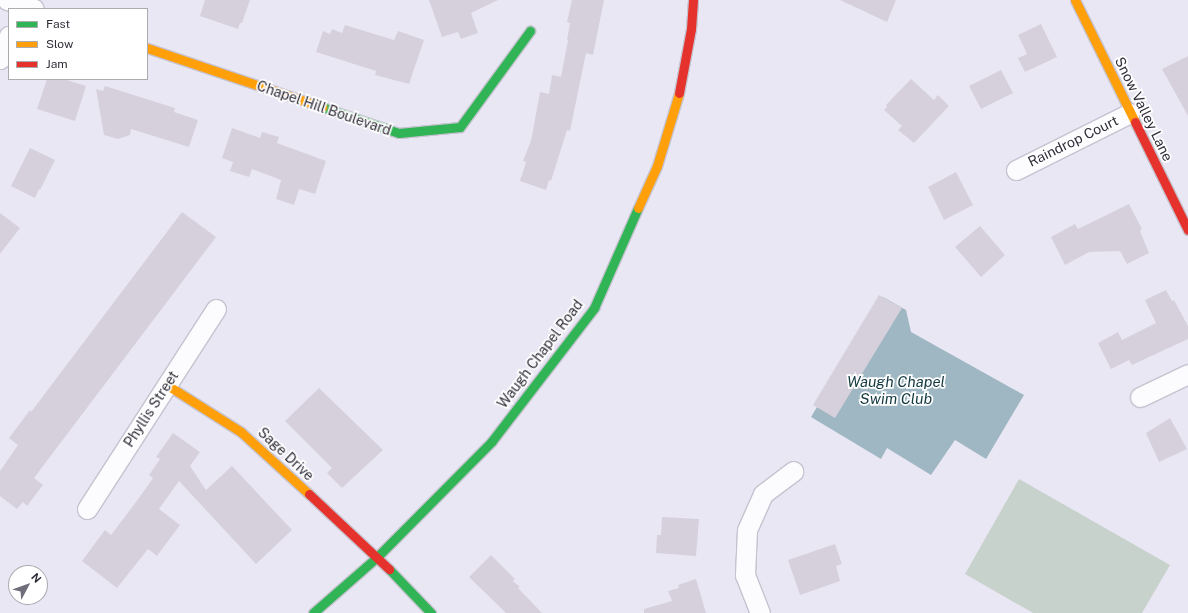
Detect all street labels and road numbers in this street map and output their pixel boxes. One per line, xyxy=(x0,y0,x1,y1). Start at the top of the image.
street label: Snow Valley Lane xyxy=(1111,54,1177,164)
street label: Chapel Hill Boulevard xyxy=(255,77,393,139)
street label: Raindrop Court xyxy=(1025,112,1121,170)
street label: Waugh Chapel Road xyxy=(494,297,586,411)
street label: Phyllis Street xyxy=(120,368,182,450)
street label: Sage Drive xyxy=(255,424,317,484)

